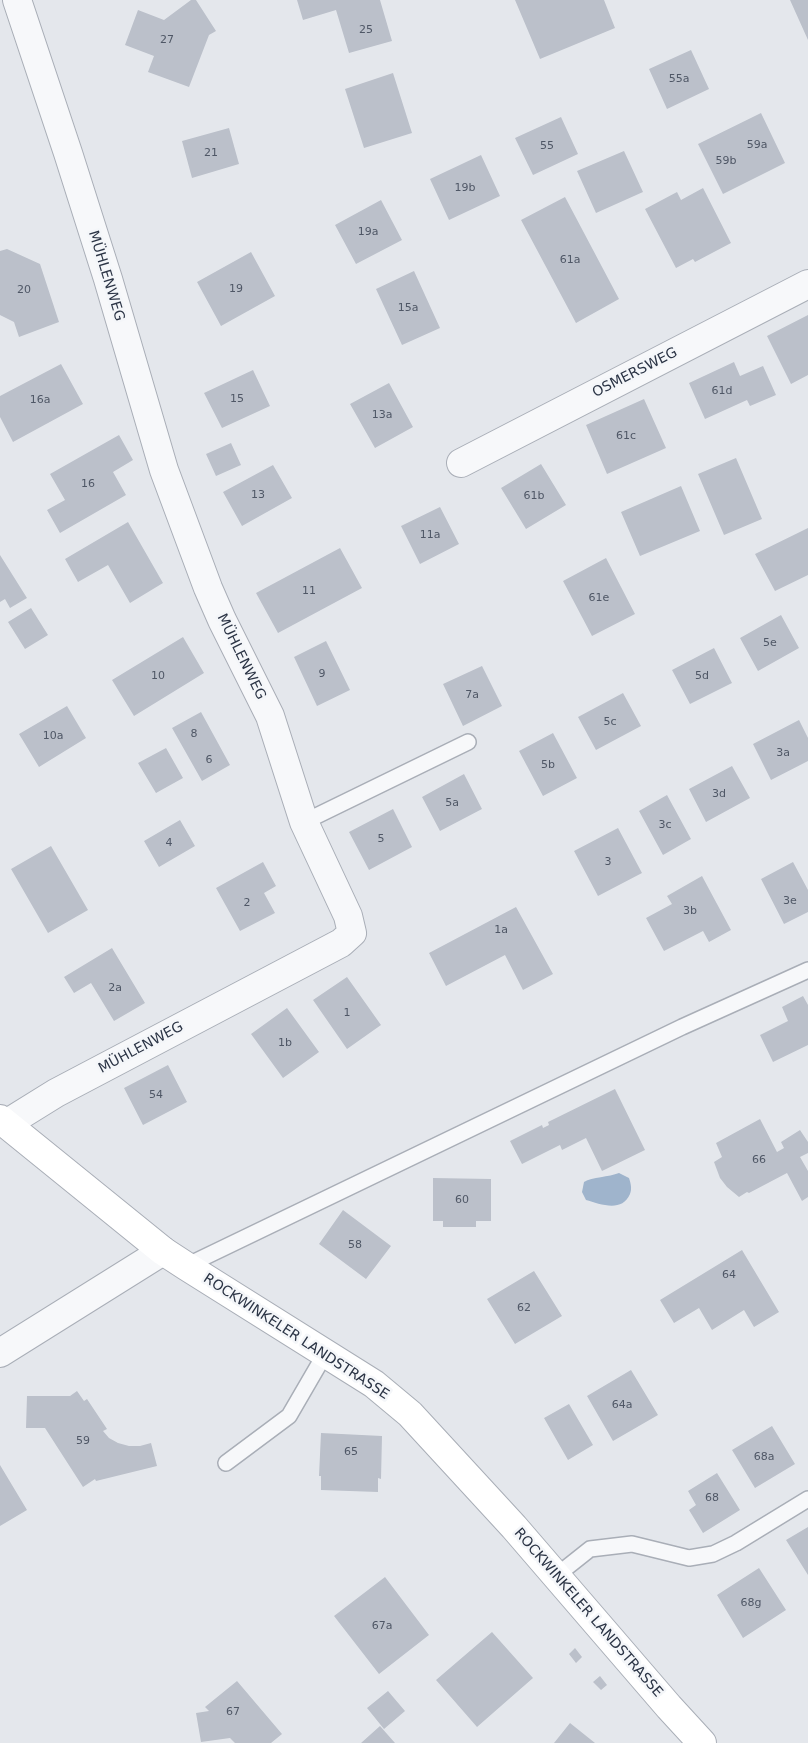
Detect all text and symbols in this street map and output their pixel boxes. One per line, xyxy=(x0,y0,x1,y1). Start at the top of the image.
house number: 25 xyxy=(359,23,373,37)
house number: 27 xyxy=(160,33,174,47)
house number: 55a xyxy=(669,72,689,86)
house number: 59a xyxy=(747,138,767,152)
house number: 55 xyxy=(540,139,554,153)
house number: 21 xyxy=(204,146,218,160)
house number: 59b xyxy=(716,154,736,168)
house number: 19b xyxy=(455,181,475,195)
house number: 19a xyxy=(358,225,378,239)
street label: MÜHLENWEG xyxy=(84,229,128,323)
house number: 61a xyxy=(560,253,580,267)
house number: 19 xyxy=(229,282,243,296)
house number: 20 xyxy=(17,283,31,297)
house number: 15a xyxy=(398,301,418,315)
street label: OSMERSWEG xyxy=(590,344,680,402)
house number: 61d xyxy=(712,384,732,398)
house number: 15 xyxy=(230,392,244,406)
house number: 16a xyxy=(30,393,50,407)
house number: 13a xyxy=(372,408,392,422)
house number: 61c xyxy=(616,429,636,443)
house number: 16 xyxy=(81,477,95,491)
house number: 13 xyxy=(251,488,265,502)
house number: 61b xyxy=(524,489,544,503)
house number: 11a xyxy=(420,528,440,542)
house number: 11 xyxy=(302,584,316,598)
house number: 61e xyxy=(589,591,609,605)
street label: MÜHLENWEG xyxy=(213,611,269,703)
house number: 5e xyxy=(763,636,777,650)
house number: 9 xyxy=(319,667,325,681)
house number: 10 xyxy=(151,669,165,683)
house number: 5d xyxy=(695,669,709,683)
house number: 7a xyxy=(465,688,479,702)
house number: 5c xyxy=(603,715,617,729)
house number: 8 xyxy=(191,727,197,741)
house number: 10a xyxy=(43,729,63,743)
house number: 3a xyxy=(776,746,790,760)
house number: 6 xyxy=(206,753,212,767)
house number: 5b xyxy=(541,758,555,772)
house number: 3d xyxy=(712,787,726,801)
house number: 5a xyxy=(445,796,459,810)
house number: 3c xyxy=(658,818,672,832)
house number: 5 xyxy=(378,832,384,846)
house number: 4 xyxy=(166,836,172,850)
house number: 3 xyxy=(605,855,611,869)
house number: 3e xyxy=(783,894,797,908)
house number: 2 xyxy=(244,896,250,910)
house number: 3b xyxy=(683,904,697,918)
house number: 1a xyxy=(494,923,508,937)
house number: 2a xyxy=(108,981,122,995)
house number: 1 xyxy=(344,1006,350,1020)
street label: MÜHLENWEG xyxy=(96,1019,186,1077)
house number: 1b xyxy=(278,1036,292,1050)
house number: 54 xyxy=(149,1088,163,1102)
house number: 66 xyxy=(752,1153,766,1167)
house number: 60 xyxy=(455,1193,469,1207)
house number: 58 xyxy=(348,1238,362,1252)
house number: 64 xyxy=(722,1268,736,1282)
street label: ROCKWINKELER LANDSTRASSE xyxy=(200,1271,392,1403)
house number: 62 xyxy=(517,1301,531,1315)
house number: 64a xyxy=(612,1398,632,1412)
house number: 59 xyxy=(76,1434,90,1448)
house number: 65 xyxy=(344,1445,358,1459)
house number: 68a xyxy=(754,1450,774,1464)
house number: 68 xyxy=(705,1491,719,1505)
street label: ROCKWINKELER LANDSTRASSE xyxy=(510,1525,666,1701)
house number: 68g xyxy=(741,1596,761,1610)
house number: 67a xyxy=(372,1619,392,1633)
house number: 67 xyxy=(226,1705,240,1719)

